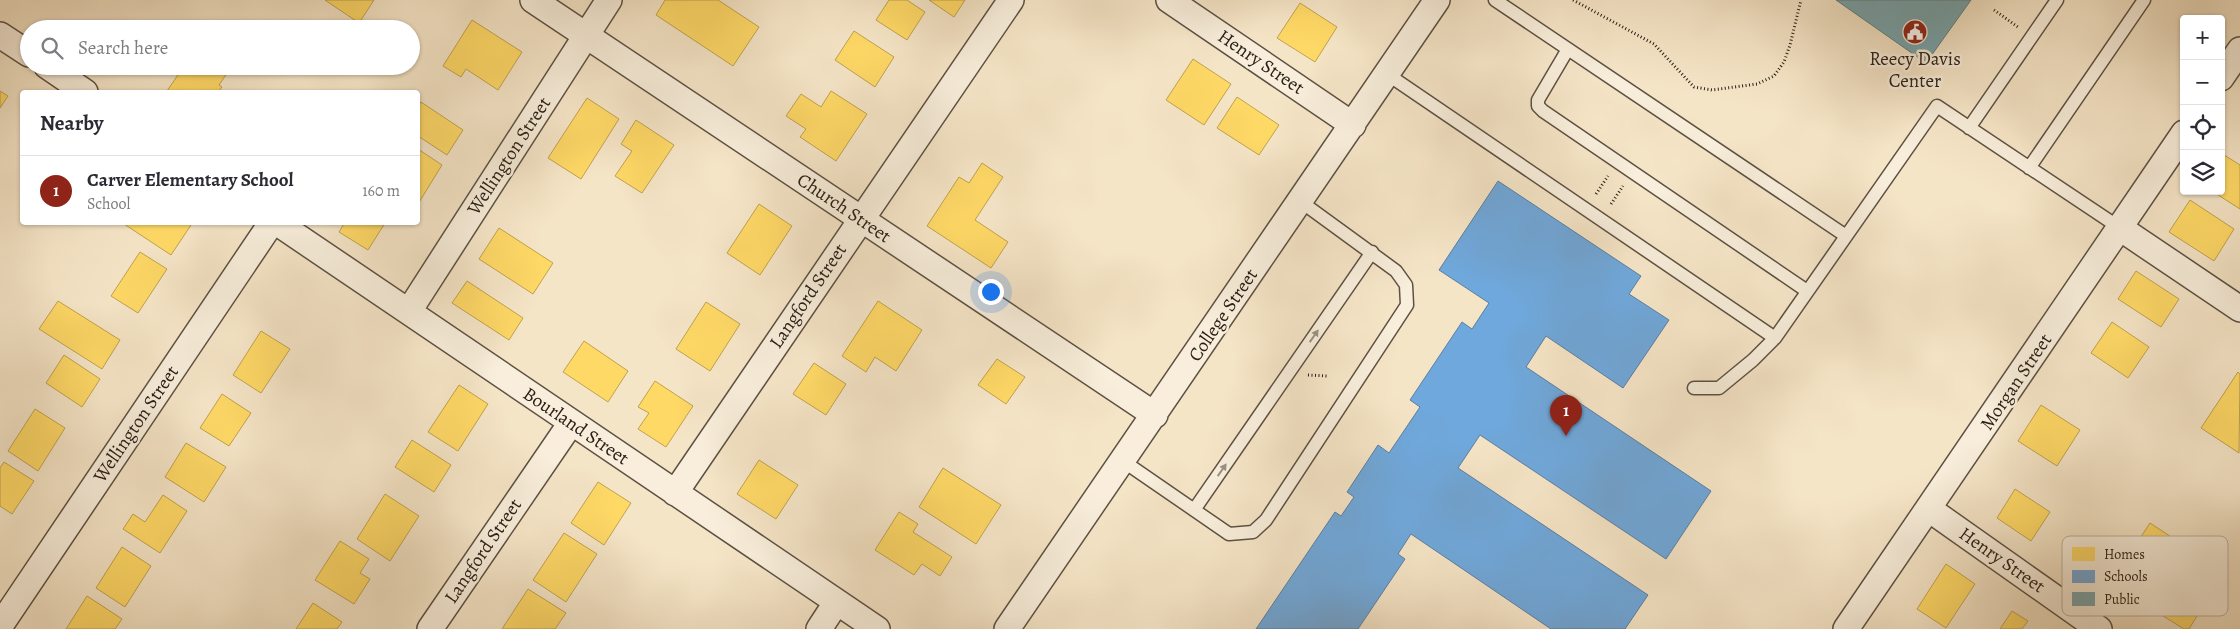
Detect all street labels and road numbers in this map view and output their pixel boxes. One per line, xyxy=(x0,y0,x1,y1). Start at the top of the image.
street label: Henry Street xyxy=(1213,23,1309,101)
street label: Wellington Street xyxy=(461,92,557,221)
street label: Church Street xyxy=(792,167,896,249)
street label: Langford Street xyxy=(763,238,853,354)
street label: College Street xyxy=(1182,263,1264,367)
street label: Morgan Street xyxy=(1974,329,2058,435)
street label: Wellington Street xyxy=(87,360,185,488)
street label: Bourland Street xyxy=(518,381,634,471)
street label: Langford Street xyxy=(438,493,528,609)
street label: Henry Street xyxy=(1954,521,2050,599)

